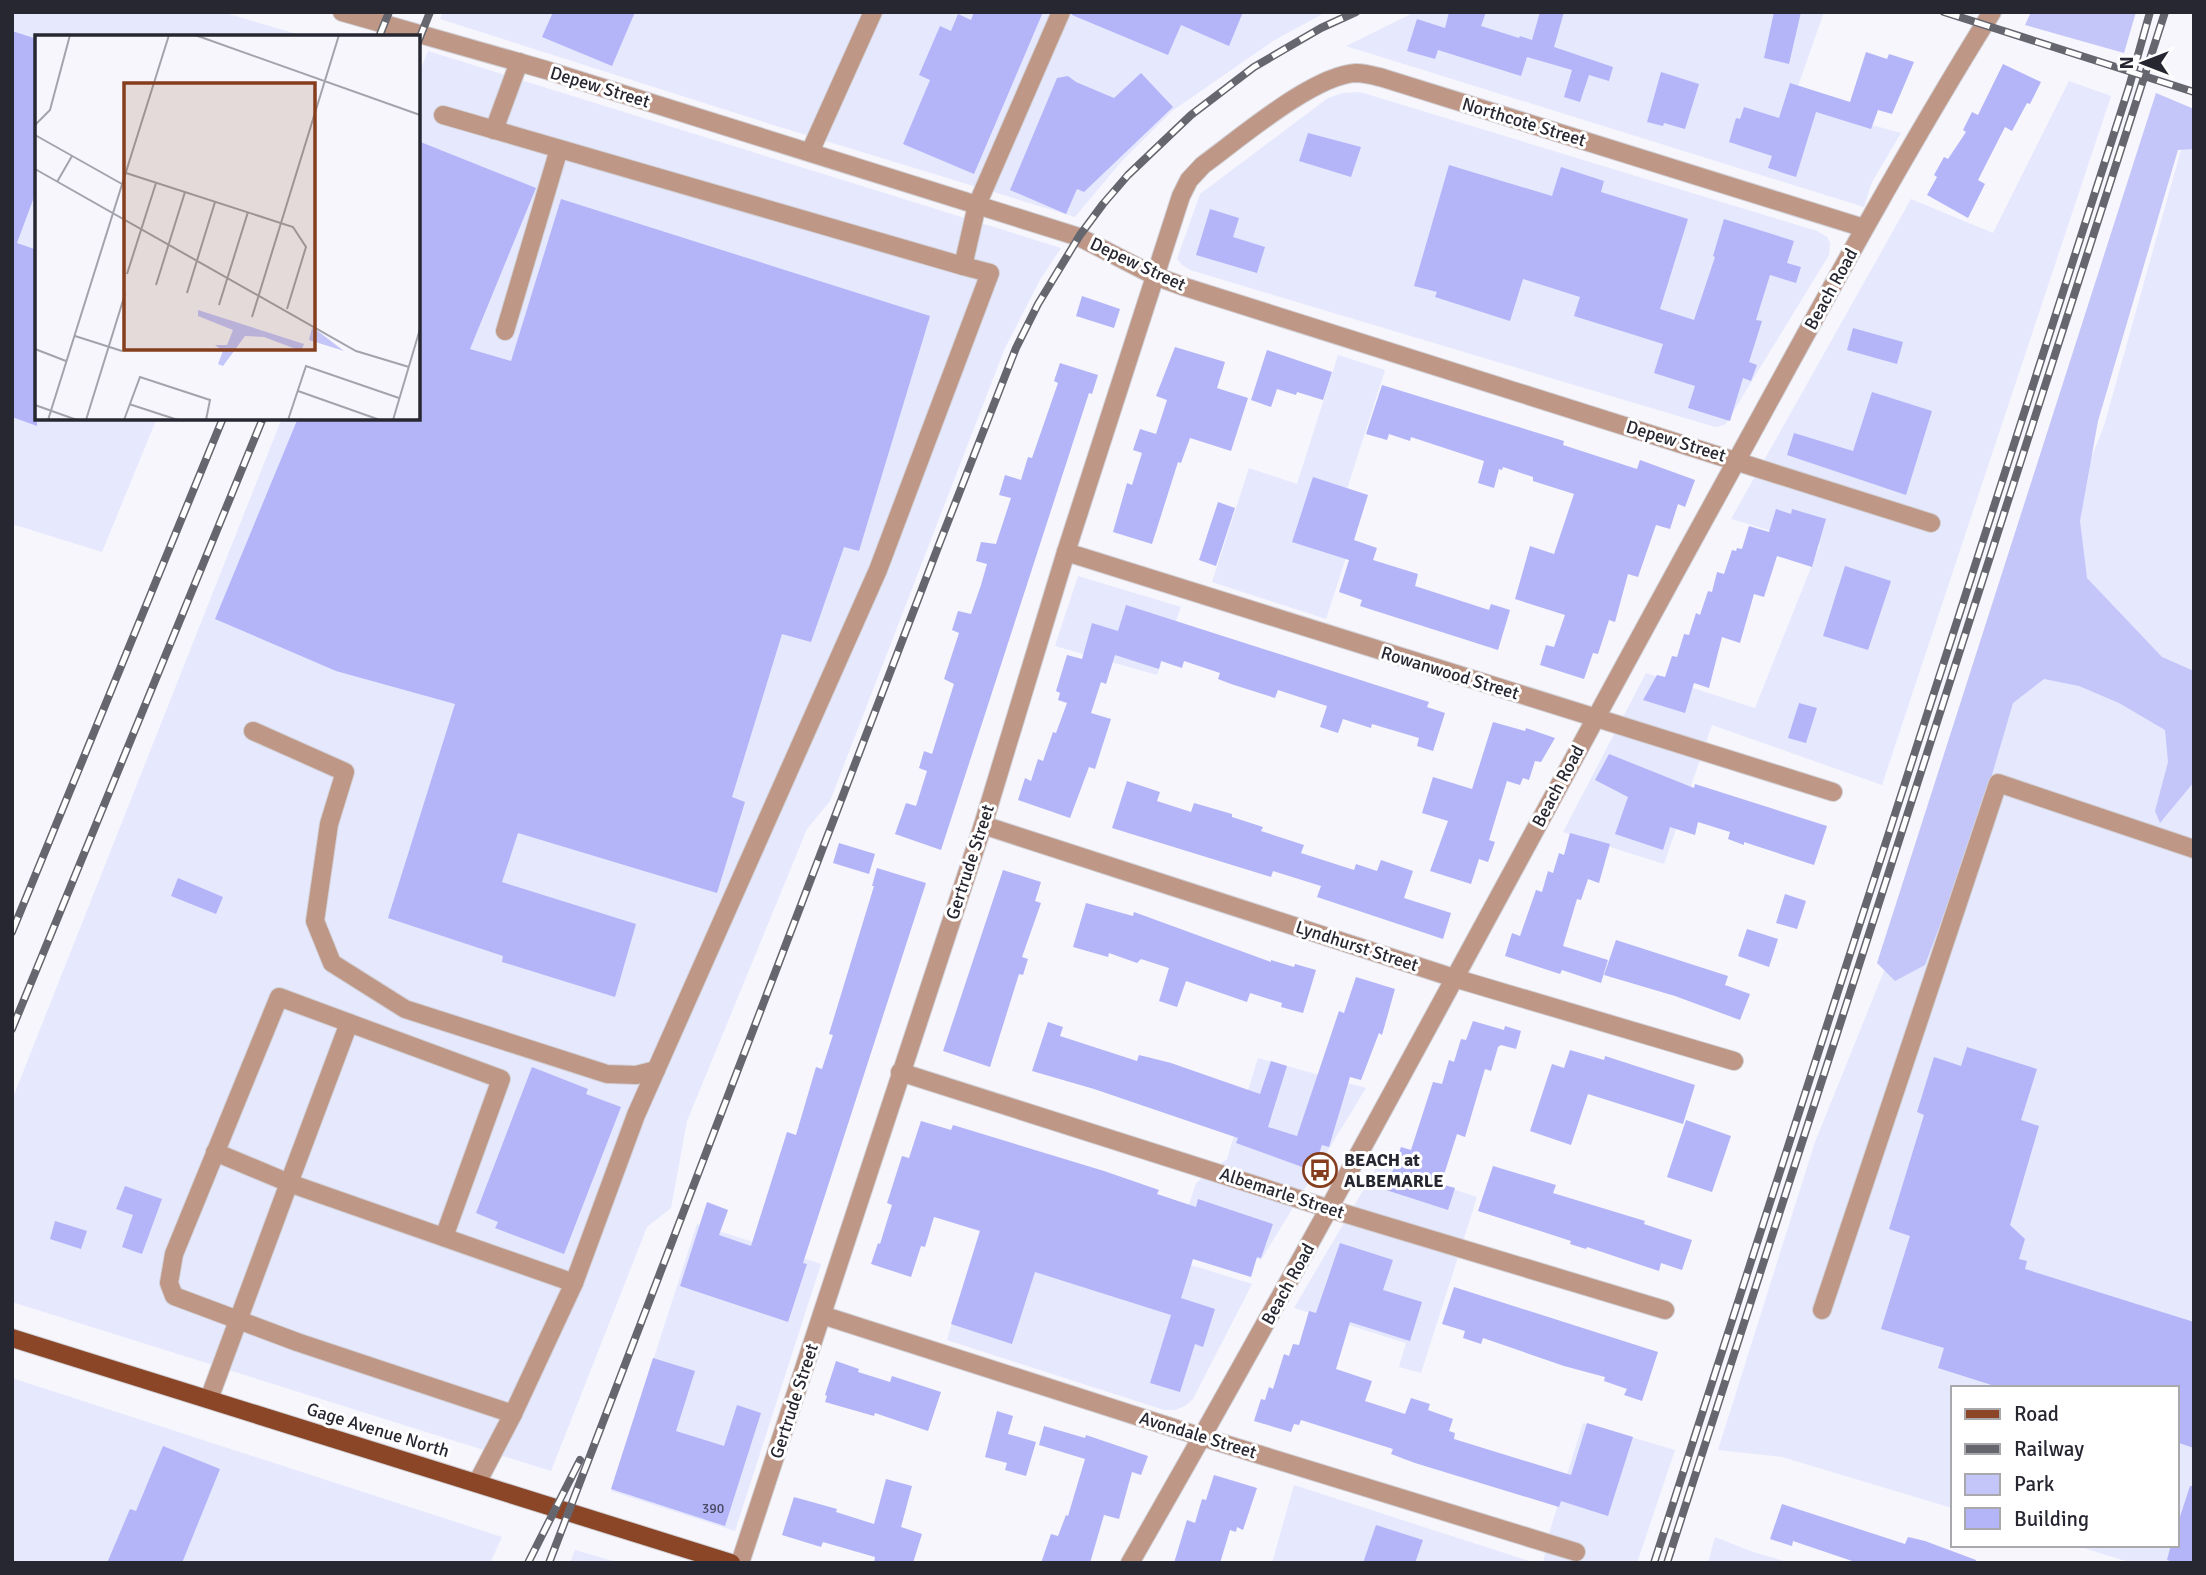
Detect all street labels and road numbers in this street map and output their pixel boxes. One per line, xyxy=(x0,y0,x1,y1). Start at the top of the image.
street label: Depew Street xyxy=(548,61,652,113)
street label: Northcote Street xyxy=(1459,93,1589,151)
street label: Depew Street xyxy=(1087,232,1189,296)
street label: Beach Road xyxy=(1800,244,1862,334)
street label: Depew Street xyxy=(1624,415,1728,467)
street label: Rowanwood Street xyxy=(1378,642,1522,704)
street label: Beach Road xyxy=(1527,741,1589,831)
street label: Gertrude Street xyxy=(941,802,999,922)
street label: Lyndhurst Street xyxy=(1293,916,1421,976)
street label: Albemarle Street xyxy=(1217,1163,1347,1223)
street label: Beach Road xyxy=(1257,1239,1319,1329)
street label: Gertrude Street xyxy=(765,1341,823,1461)
street label: Gage Avenue North xyxy=(304,1398,452,1462)
street label: Avondale Street xyxy=(1137,1407,1259,1463)

